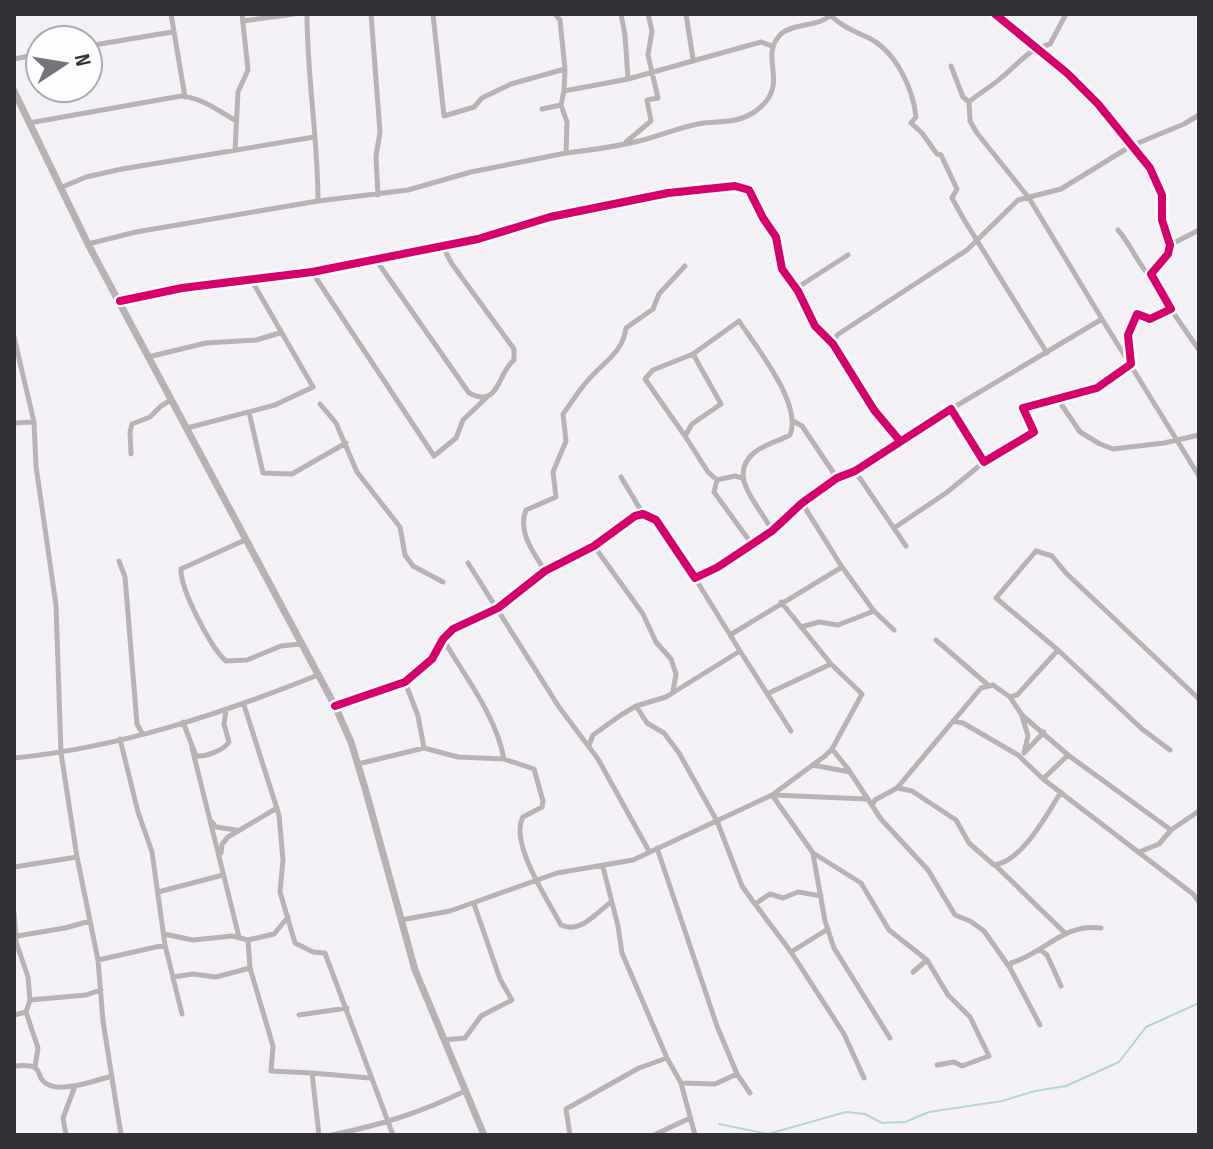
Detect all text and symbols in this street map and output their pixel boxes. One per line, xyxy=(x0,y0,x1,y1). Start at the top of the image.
north arrow xyxy=(24,24,104,104)
text: N xyxy=(68,52,97,69)

